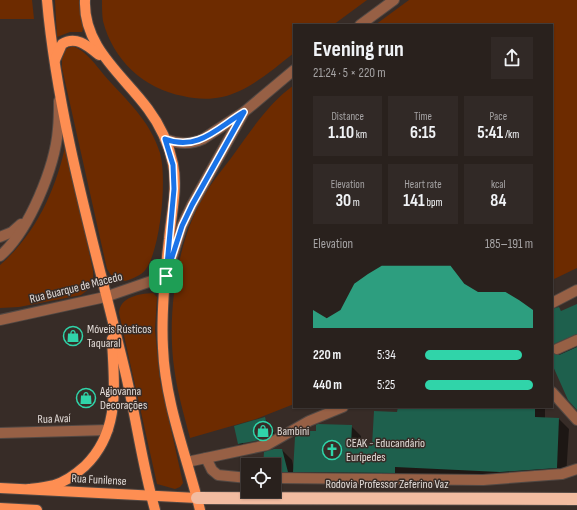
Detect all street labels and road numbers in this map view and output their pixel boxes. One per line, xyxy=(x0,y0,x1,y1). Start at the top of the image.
street label: Rua Buarque de Macedo xyxy=(28,269,124,307)
street label: Rua Avaí xyxy=(37,411,72,427)
street label: Rua Funilense xyxy=(71,471,127,489)
street label: Rodovia Professor Zeferino Vaz xyxy=(325,477,449,492)

